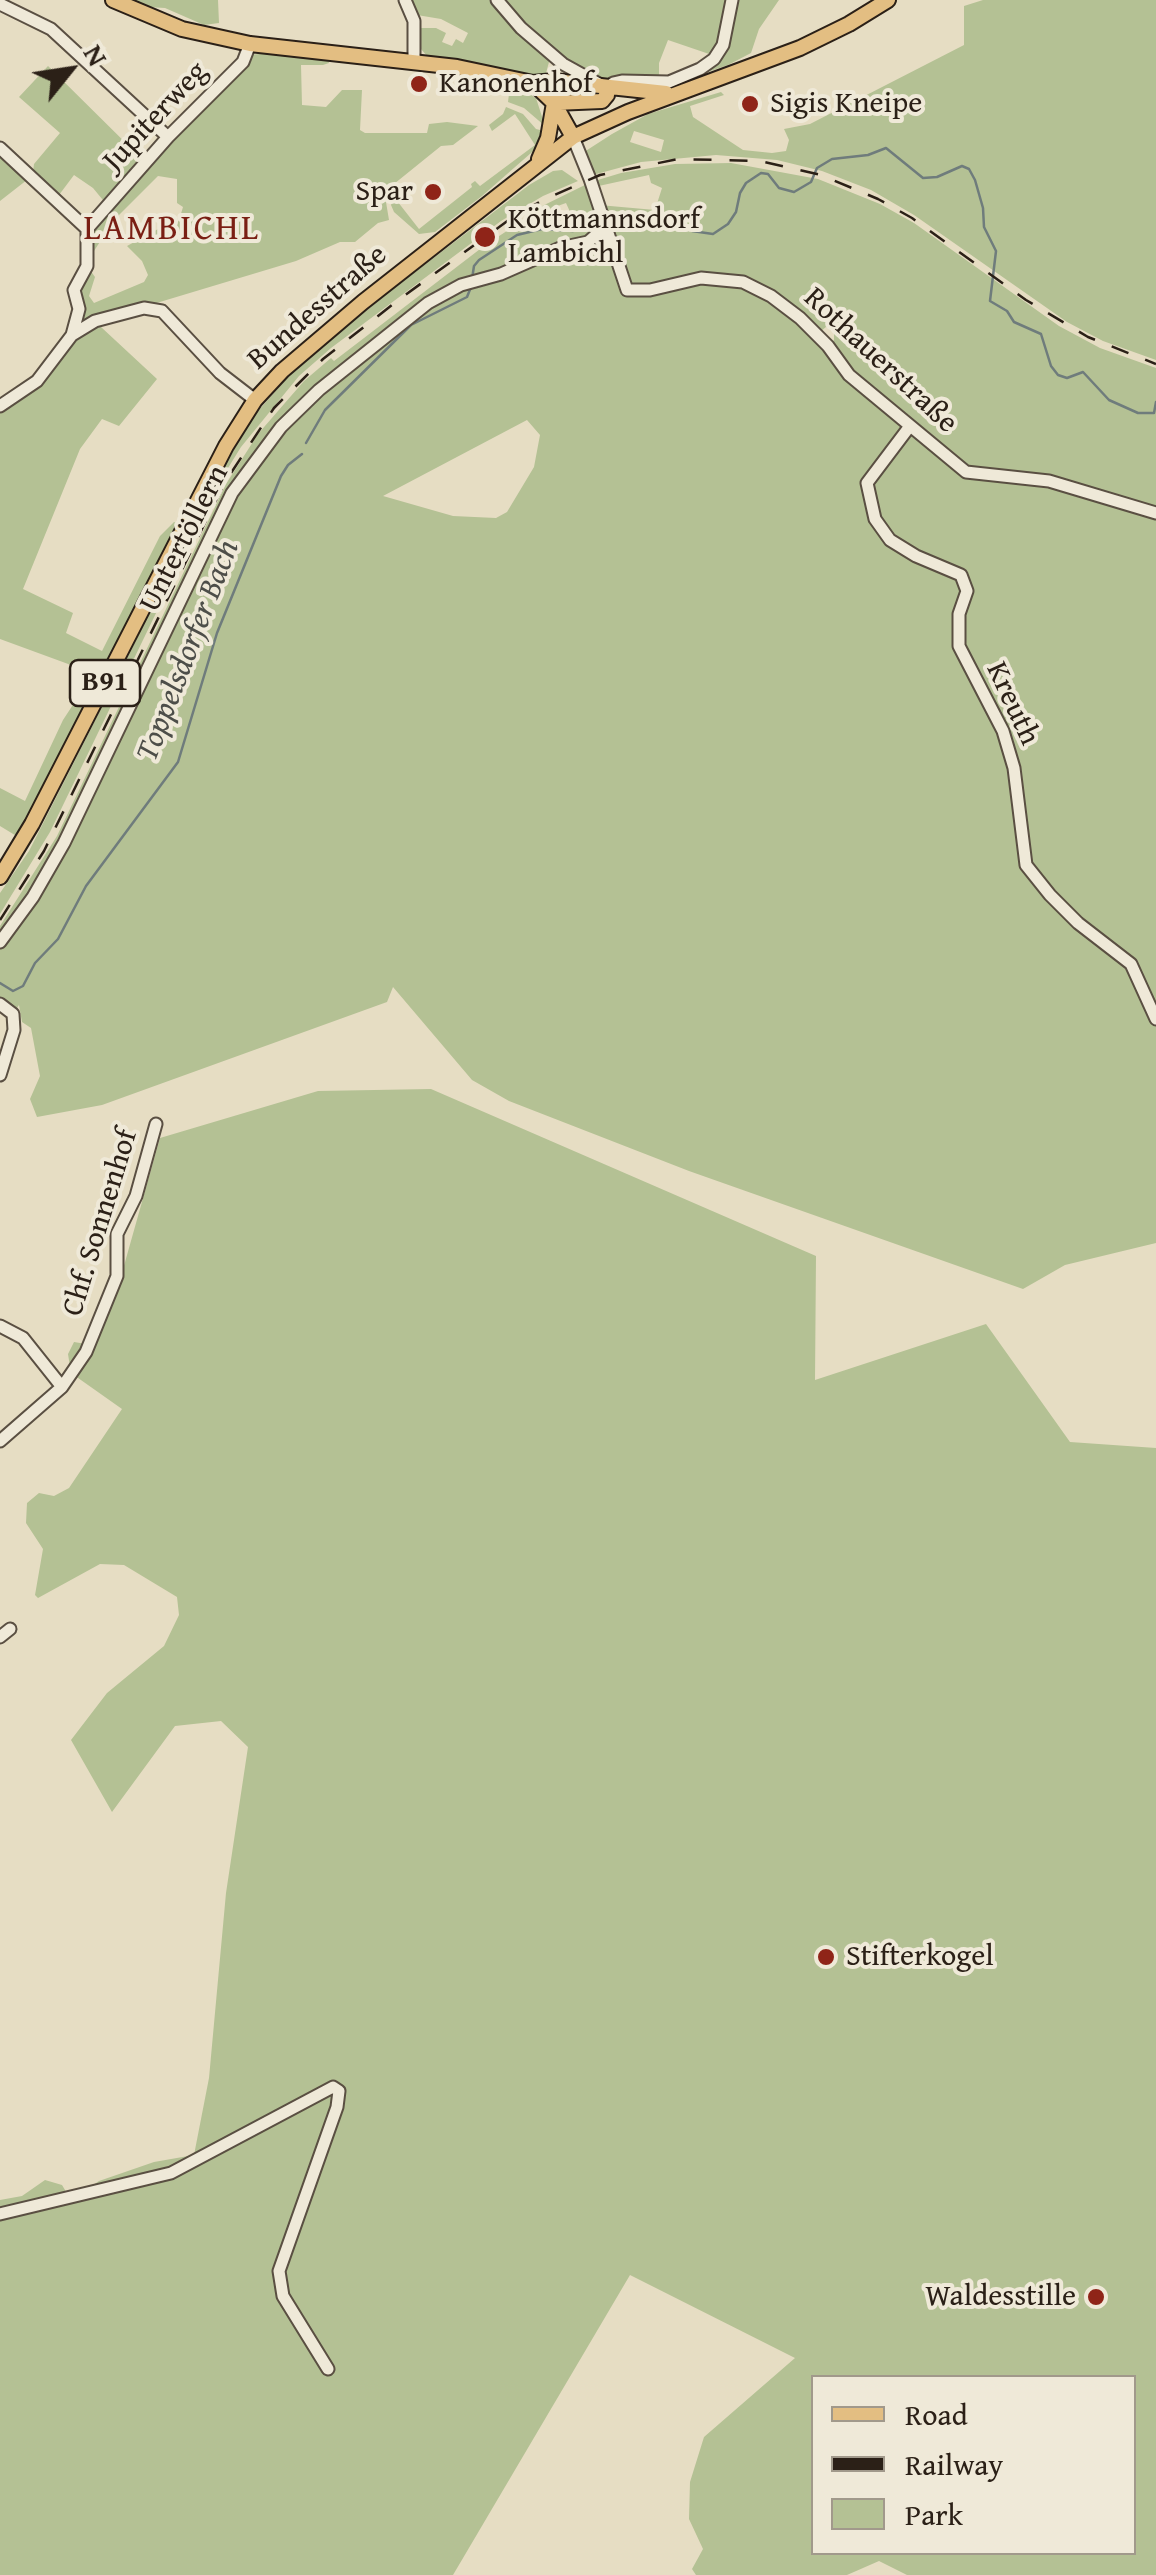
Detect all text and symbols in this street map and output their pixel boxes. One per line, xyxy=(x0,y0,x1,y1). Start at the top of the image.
north arrow xyxy=(20,20,120,120)
text: N xyxy=(74,36,119,73)
street label: Jupiterweg xyxy=(96,55,216,179)
place label: Kanonenhof xyxy=(439,66,593,102)
marker: Kanonenhof xyxy=(408,73,430,95)
place label: Sigis Kneipe xyxy=(770,86,922,122)
marker: Sigis Kneipe xyxy=(739,93,761,115)
place label: Spar xyxy=(356,174,413,210)
marker: Spar xyxy=(422,181,444,203)
place label: Köttmannsdorf Lambichl xyxy=(508,202,700,272)
district label: LAMBICHL xyxy=(84,209,260,251)
marker: Köttmannsdorf Lambichl xyxy=(472,224,498,250)
street label: Bundesstraße xyxy=(241,238,395,378)
street label: Rothauerstraße xyxy=(796,281,964,441)
street label: Untertöllern xyxy=(133,460,237,618)
water label: Toppelsdorfer Bach xyxy=(129,535,249,767)
street label: Kreuth xyxy=(977,657,1047,751)
road number: B91 xyxy=(70,660,140,706)
street label: Chf. Sonnenhof xyxy=(56,1125,146,1321)
place label: Stifterkogel xyxy=(846,1939,994,1975)
marker: Stifterkogel xyxy=(815,1946,837,1968)
place label: Waldesstille xyxy=(925,2279,1076,2315)
marker: Waldesstille xyxy=(1085,2286,1107,2308)
legend xyxy=(811,2375,1136,2555)
text: Road xyxy=(905,2392,968,2436)
text: Railway xyxy=(905,2442,1003,2486)
text: Park xyxy=(905,2492,963,2536)

